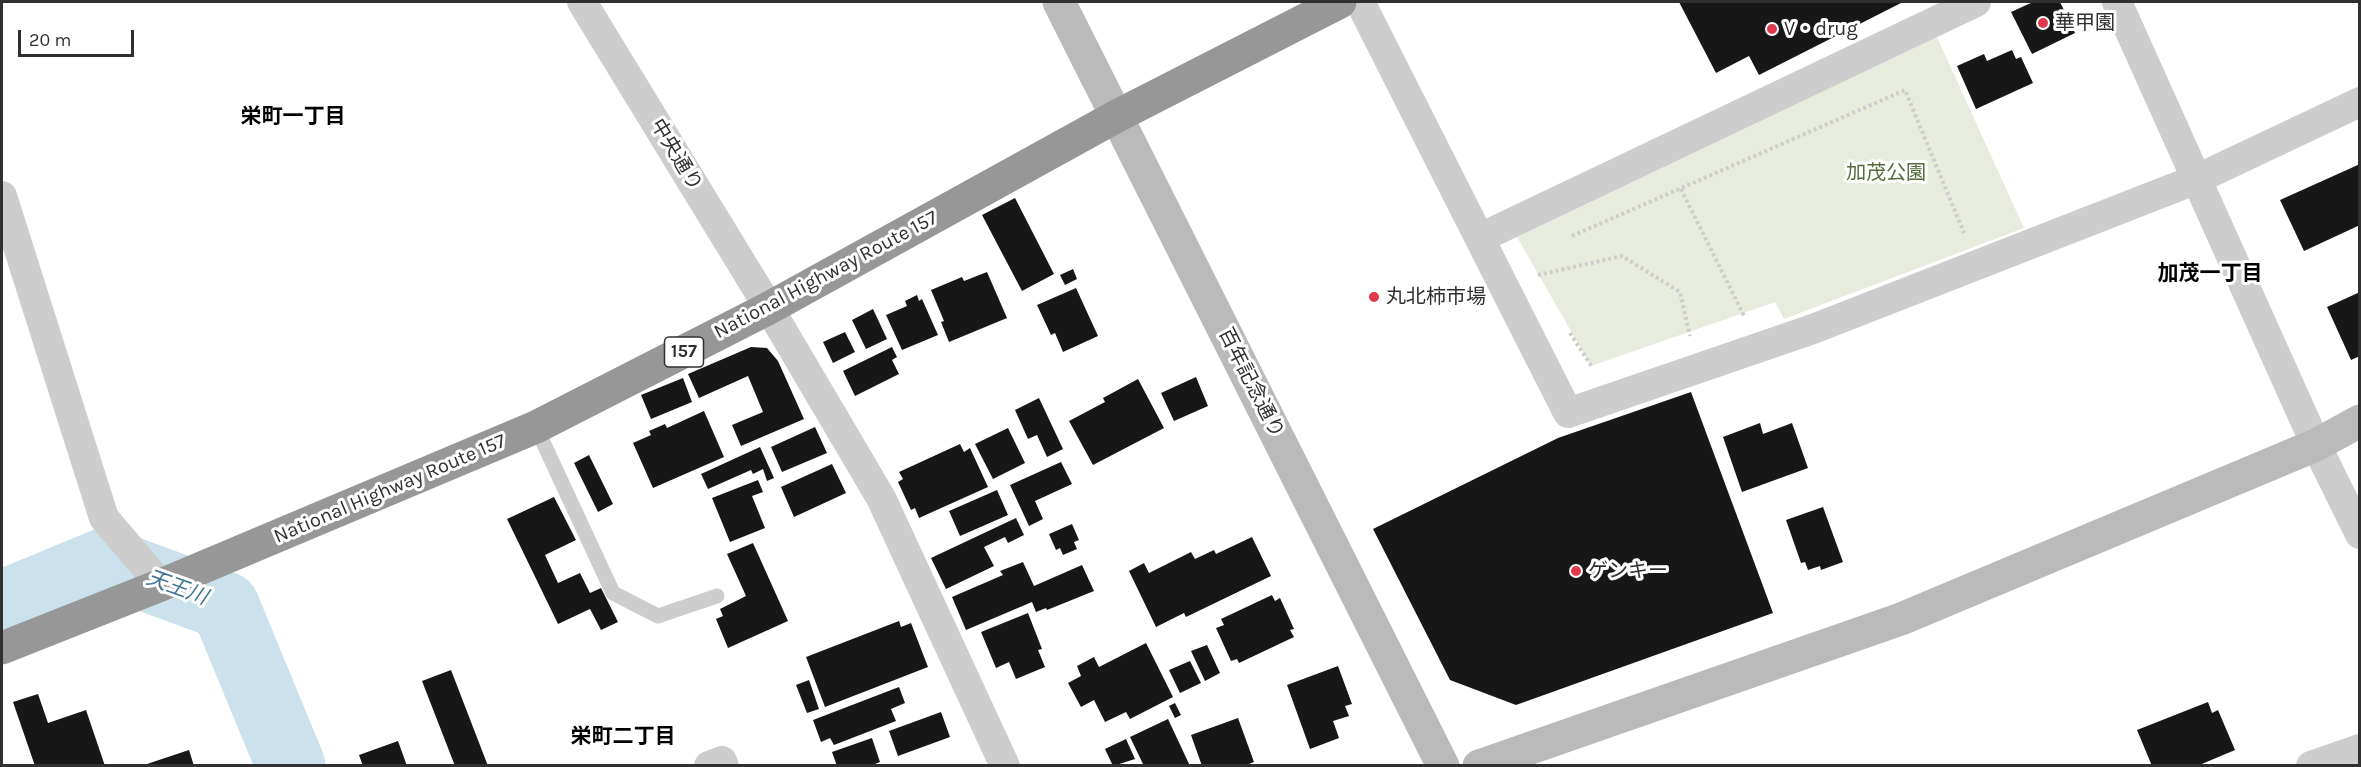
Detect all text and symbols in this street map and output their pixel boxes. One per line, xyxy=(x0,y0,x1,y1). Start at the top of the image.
place label: 華甲園 xyxy=(2055,11,2115,35)
marker: 華甲園 xyxy=(2036,16,2050,30)
place label: V・drug xyxy=(1784,17,1858,41)
scale bar xyxy=(21,18,136,56)
marker: V・drug xyxy=(1765,22,1779,36)
text: 20 m xyxy=(29,29,71,51)
district label: 栄町一丁目 xyxy=(241,104,345,130)
street label: 中央通り xyxy=(645,115,707,195)
park label: 加茂公園 xyxy=(1846,161,1926,185)
street label: National Highway Route 157 xyxy=(710,206,942,344)
district label: 加茂一丁目 xyxy=(2158,261,2262,287)
place label: 丸北柿市場 xyxy=(1386,285,1486,309)
marker: 丸北柿市場 xyxy=(1367,290,1381,304)
street label: 百年記念通り xyxy=(1213,324,1289,442)
road number: 157 xyxy=(664,337,704,367)
street label: National Highway Route 157 xyxy=(270,429,510,549)
place label: ゲンキー xyxy=(1588,559,1668,583)
marker: ゲンキー xyxy=(1569,564,1583,578)
water label: 天王川 xyxy=(143,565,211,611)
district label: 栄町二丁目 xyxy=(571,724,675,750)

